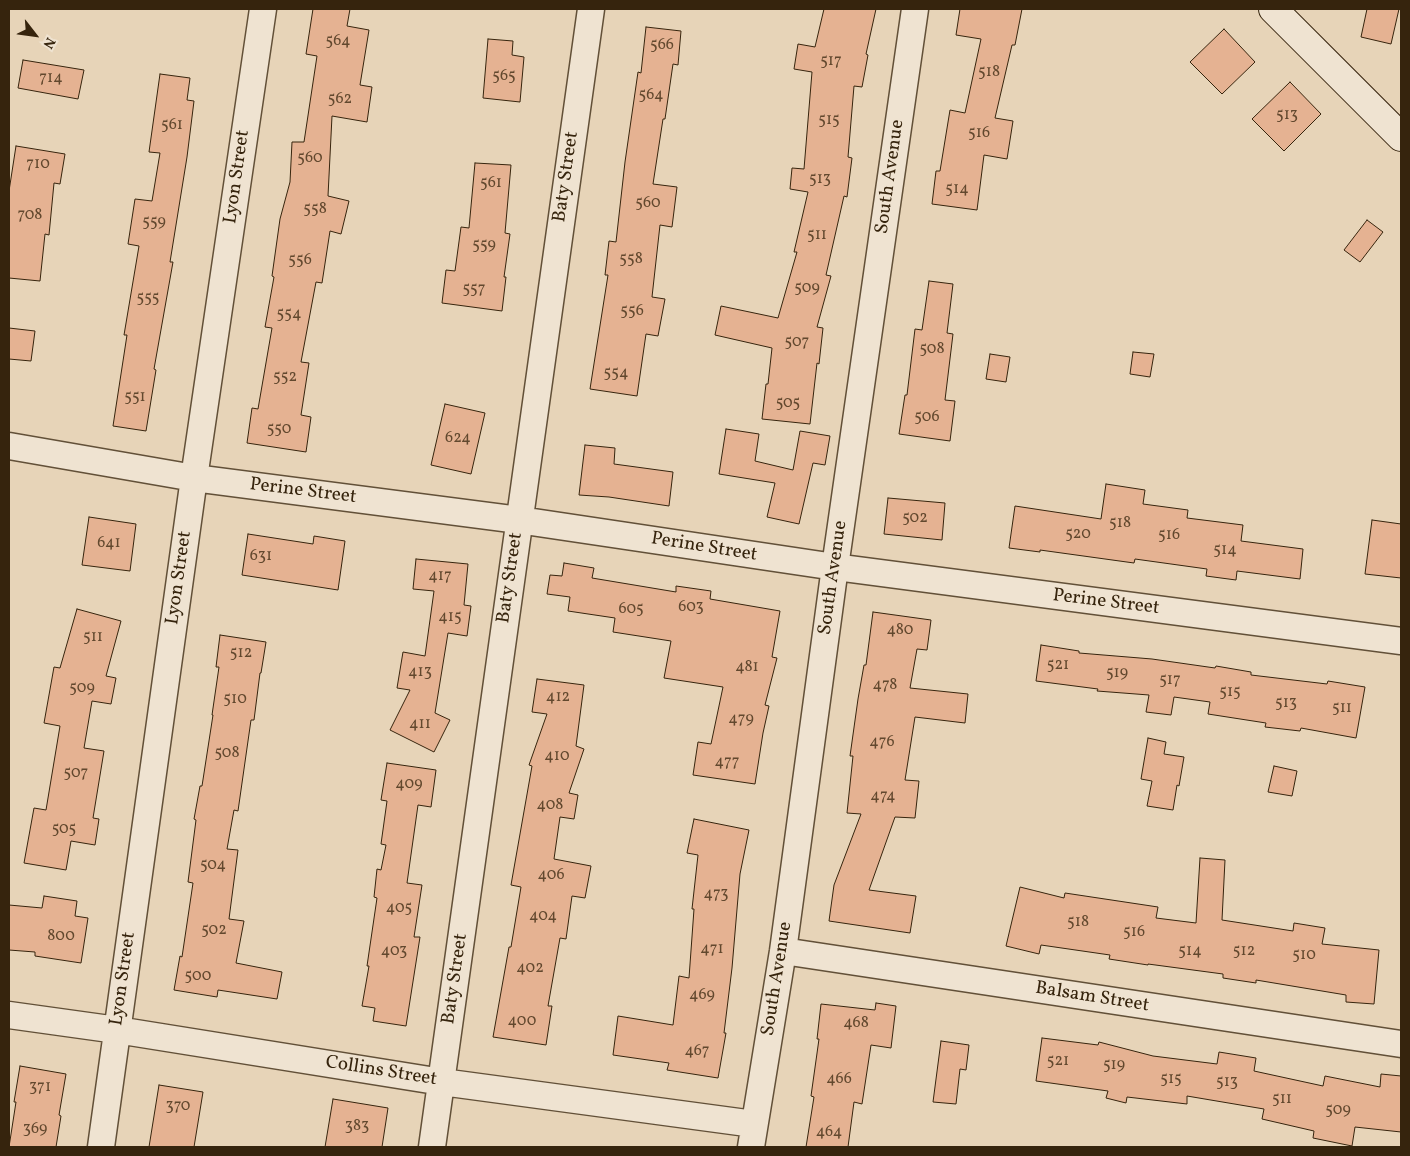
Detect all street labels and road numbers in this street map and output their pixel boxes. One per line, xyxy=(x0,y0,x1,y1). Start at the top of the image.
street label: South Avenue xyxy=(872,118,910,236)
street label: Lyon Street xyxy=(220,129,256,225)
street label: Baty Street xyxy=(549,130,585,224)
street label: Perine Street xyxy=(248,474,358,510)
street label: South Avenue xyxy=(815,519,853,637)
street label: Perine Street xyxy=(649,528,759,568)
street label: Lyon Street xyxy=(162,530,198,626)
street label: Baty Street xyxy=(493,531,529,625)
street label: Perine Street xyxy=(1051,585,1161,621)
street label: South Avenue xyxy=(758,920,798,1038)
street label: Lyon Street xyxy=(106,931,142,1027)
street label: Baty Street xyxy=(438,932,474,1026)
street label: Balsam Street xyxy=(1033,978,1151,1018)
street label: Collins Street xyxy=(324,1052,438,1092)

